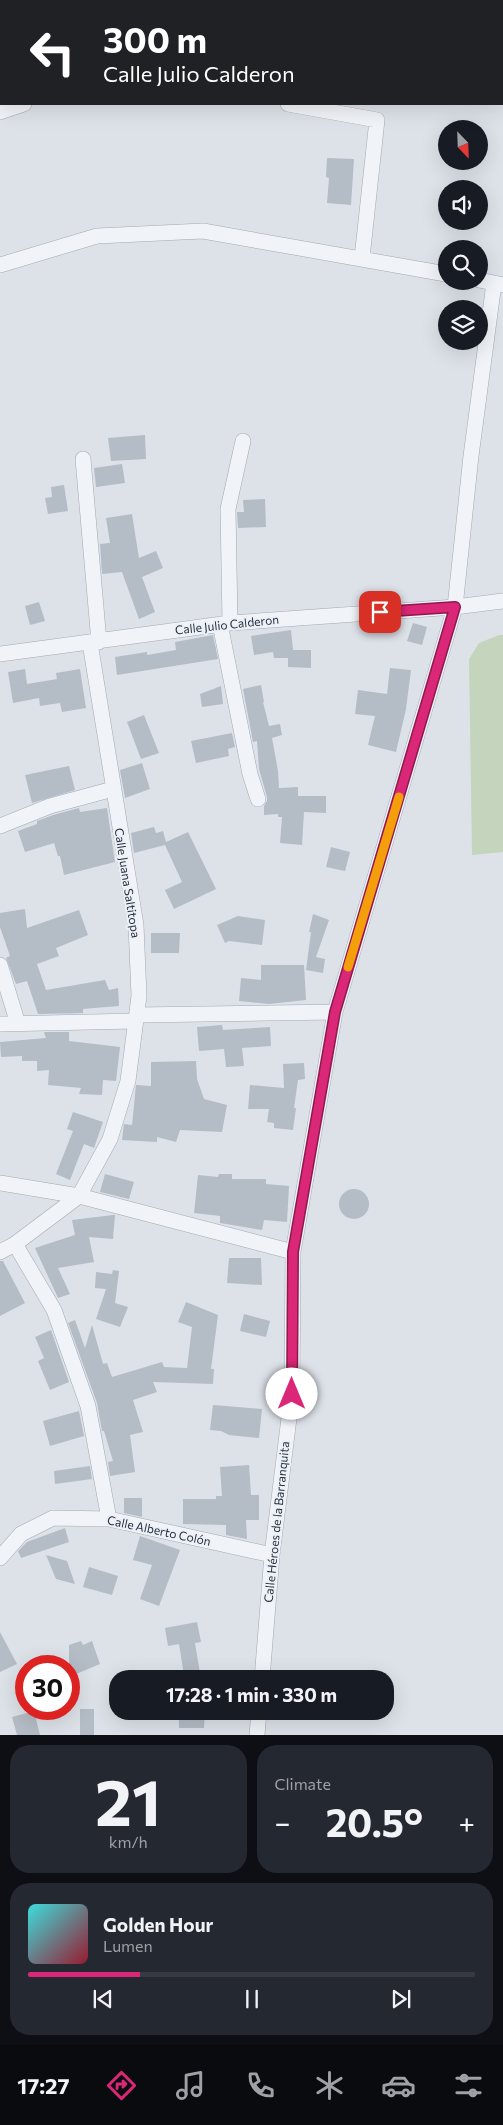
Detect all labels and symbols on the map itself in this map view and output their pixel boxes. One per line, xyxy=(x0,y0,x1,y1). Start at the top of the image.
north arrow xyxy=(438,120,488,170)
pin xyxy=(359,591,401,633)
street label: Calle Julio Calderon xyxy=(174,612,280,637)
street label: Calle Juana Saltitopa xyxy=(111,827,144,939)
position arrow xyxy=(265,1367,317,1419)
street label: Calle Héroes de la Barranquita xyxy=(261,1440,291,1603)
street label: Calle Alberto Colón xyxy=(106,1512,212,1548)
speed limit sign: 30 xyxy=(15,1655,80,1720)

